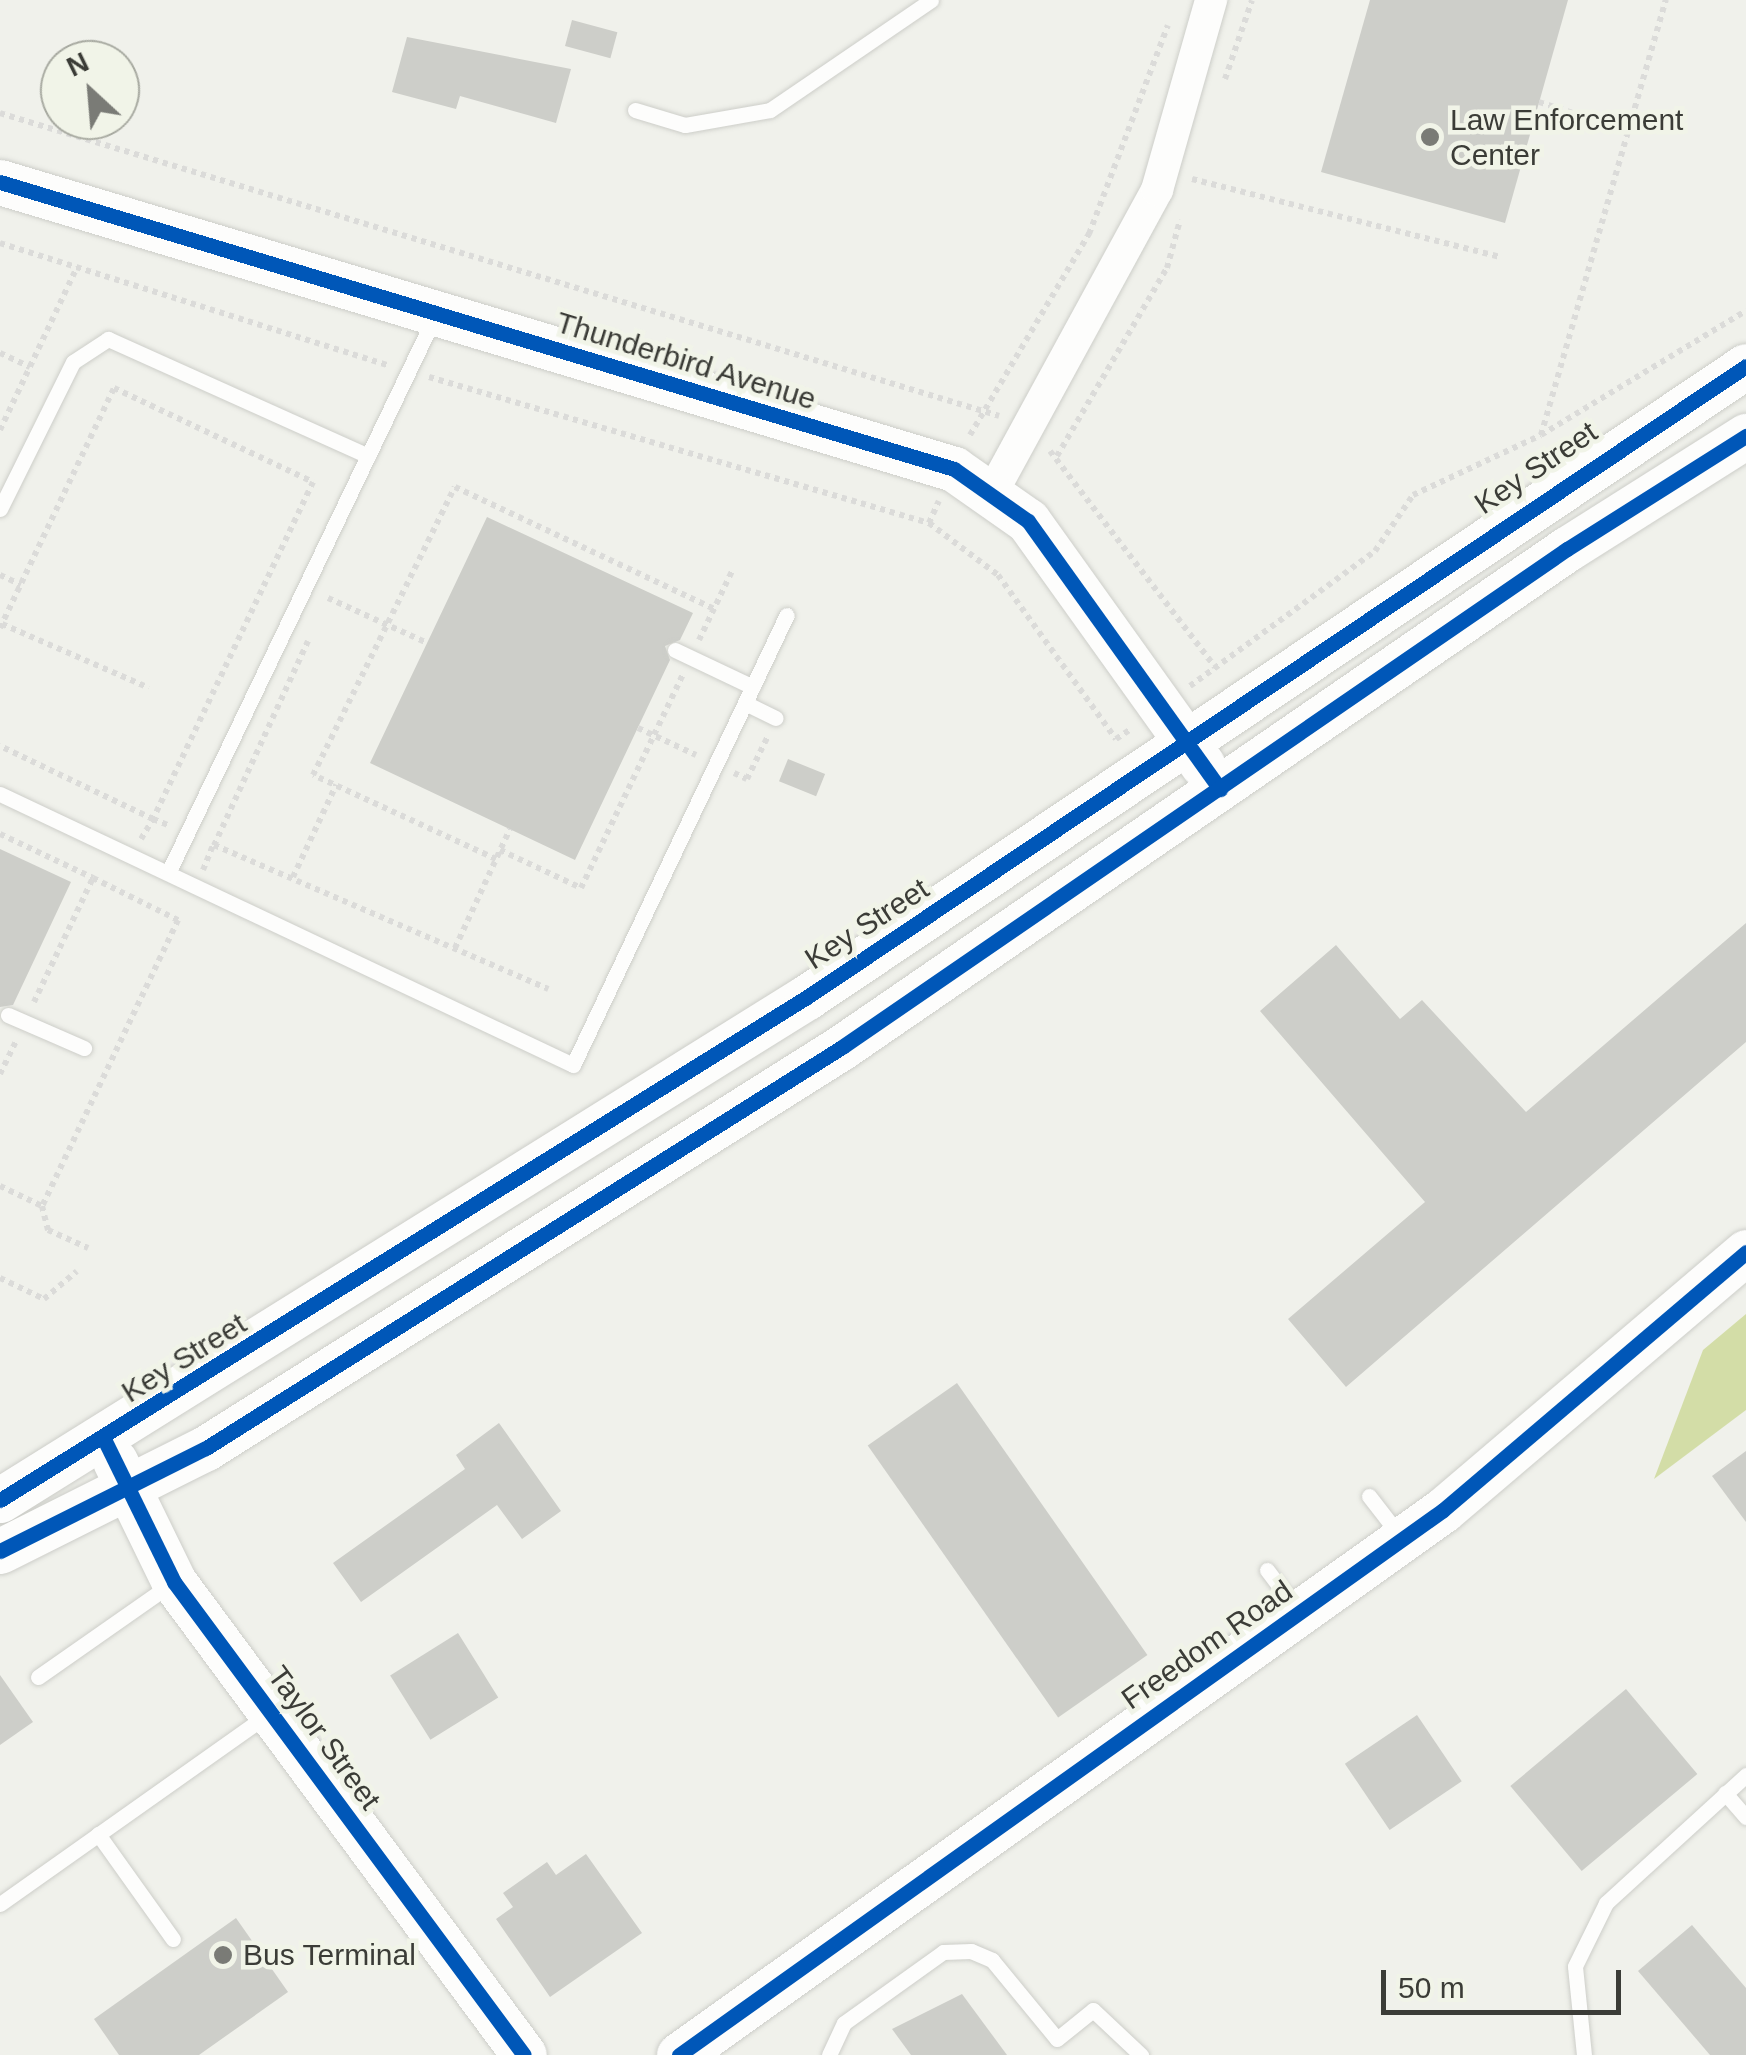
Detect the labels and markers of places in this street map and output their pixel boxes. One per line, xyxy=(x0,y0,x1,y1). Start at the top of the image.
place label: Law Enforcement Center xyxy=(1450,102,1683,172)
marker: Law Enforcement Center xyxy=(1419,126,1441,148)
place label: Bus Terminal xyxy=(243,1937,416,1973)
marker: Bus Terminal xyxy=(212,1944,234,1966)

